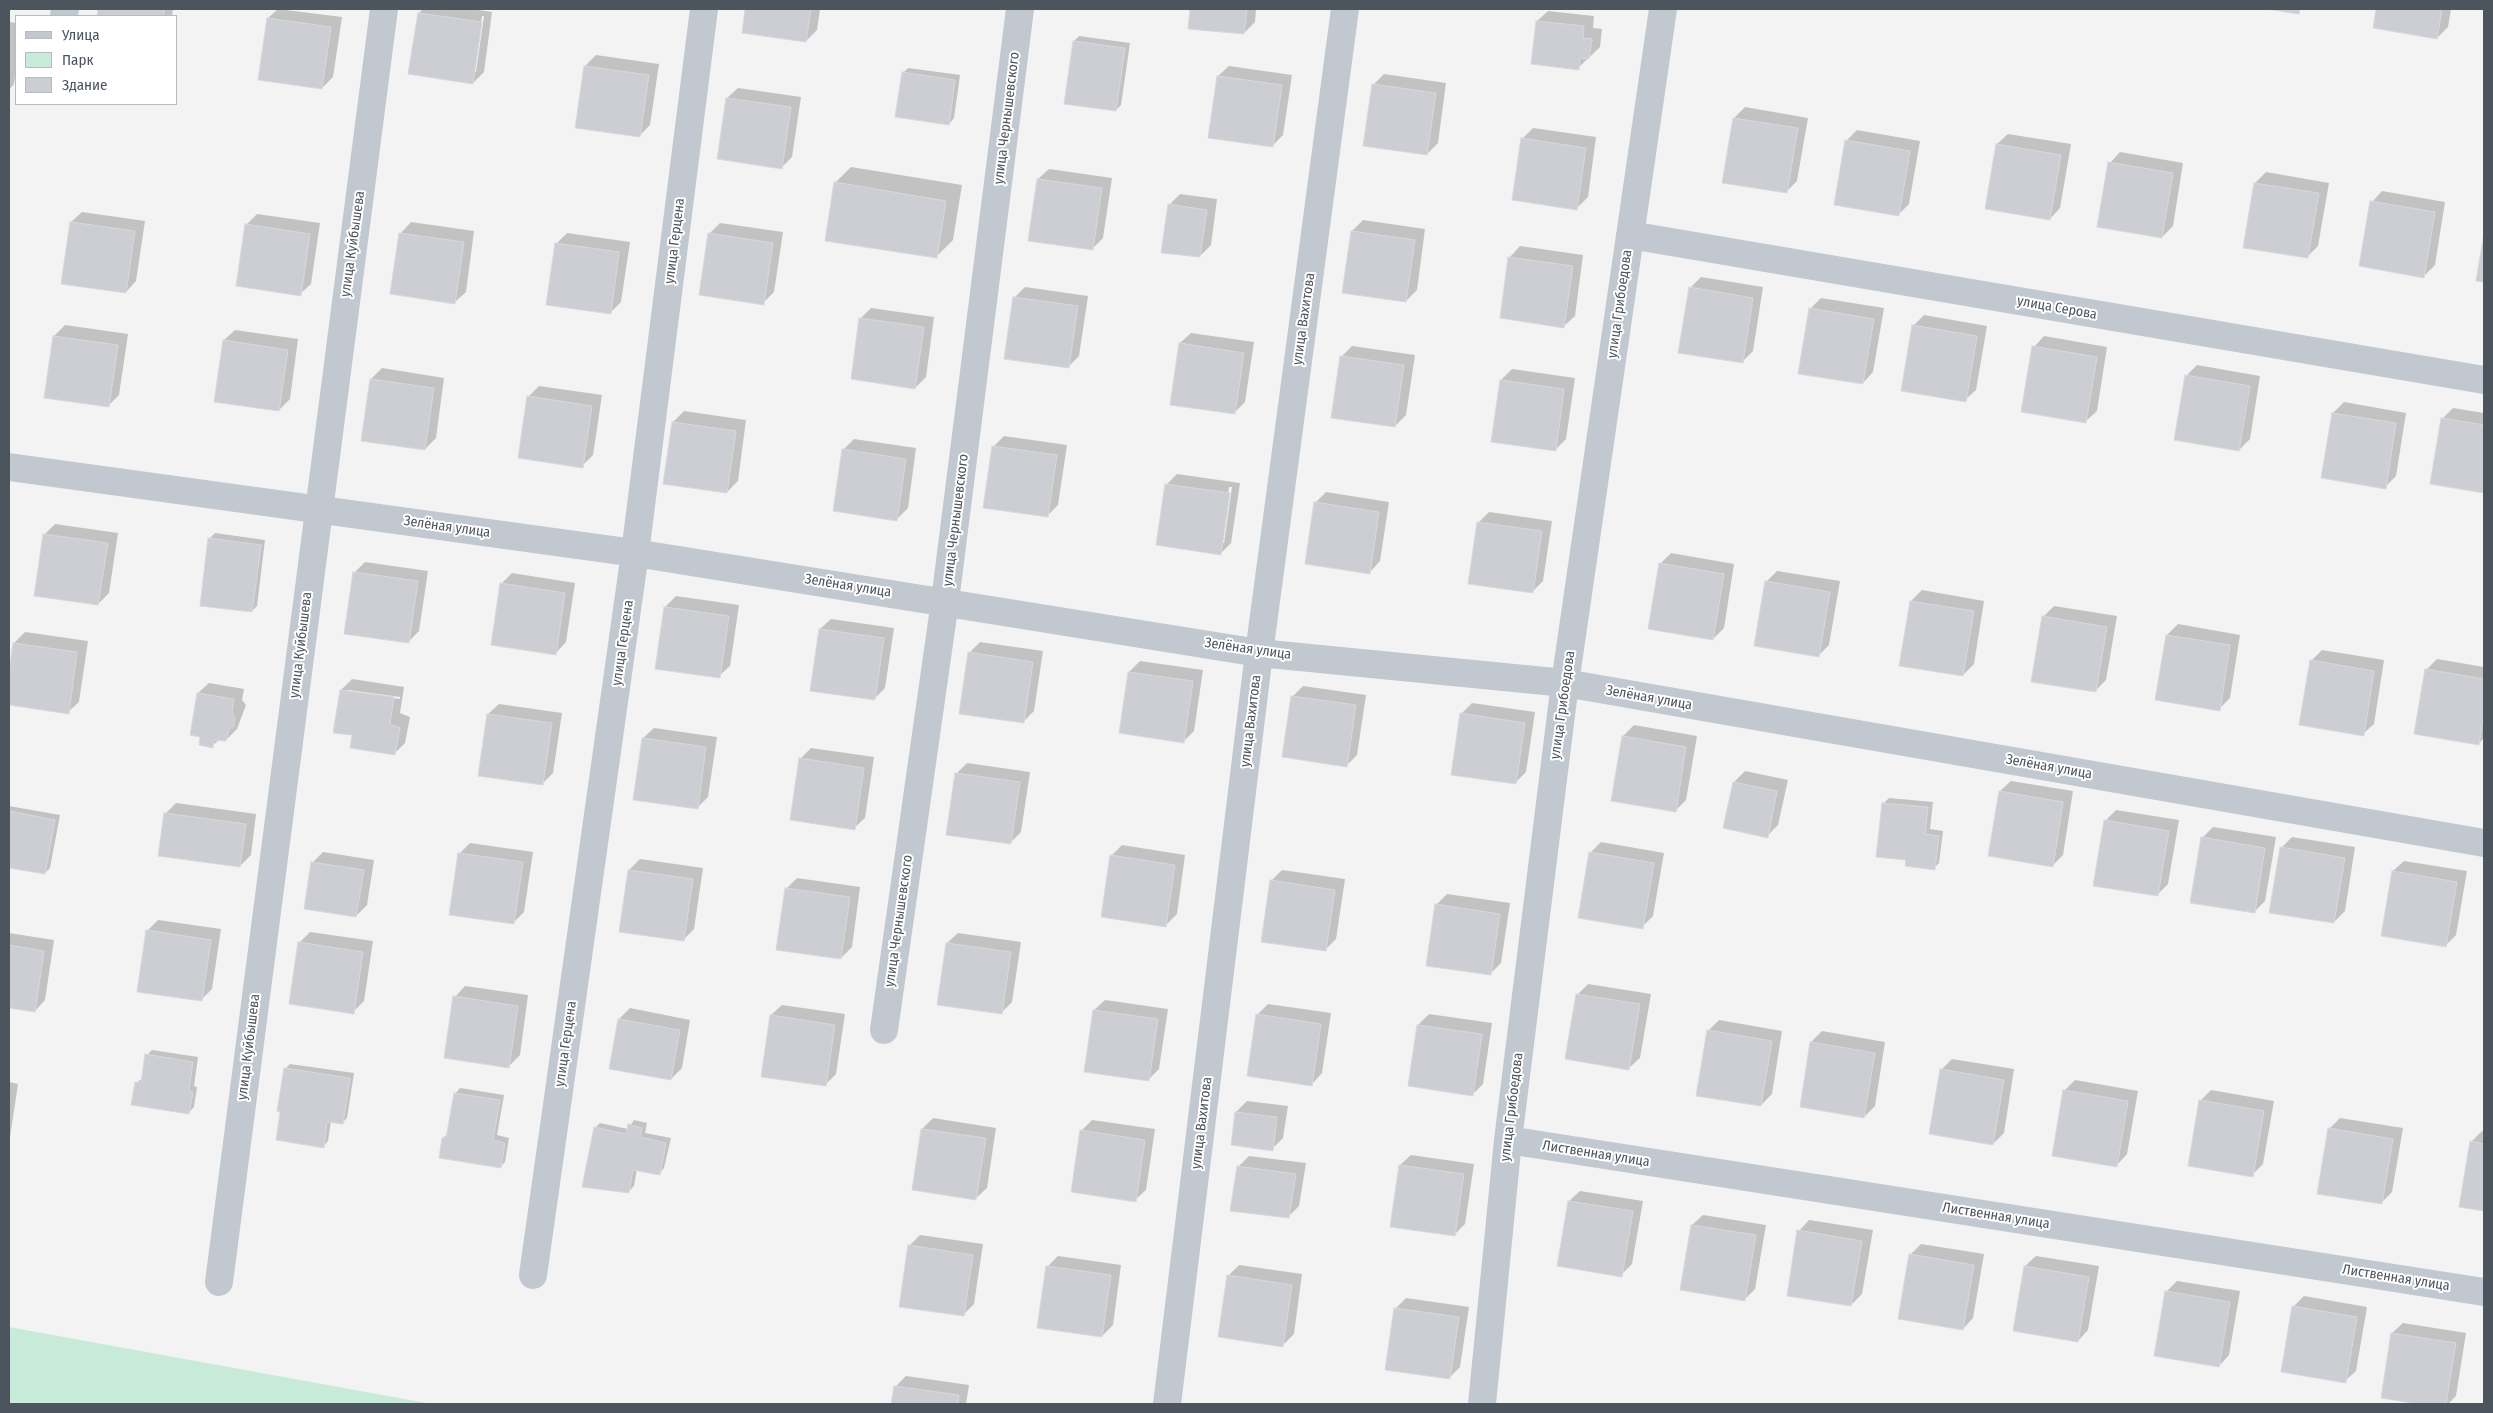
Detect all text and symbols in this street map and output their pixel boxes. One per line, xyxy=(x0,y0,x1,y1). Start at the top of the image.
legend xyxy=(15,15,178,105)
text: Улица xyxy=(62,26,100,44)
text: Парк xyxy=(62,51,93,69)
street label: улица Чернышевского xyxy=(991,51,1023,185)
text: Здание xyxy=(62,76,108,94)
street label: улица Куйбышева xyxy=(337,190,369,298)
street label: улица Герцена xyxy=(661,197,689,285)
street label: улица Грибоедова xyxy=(1604,249,1636,359)
street label: улица Вахитова xyxy=(1289,272,1319,366)
street label: улица Серова xyxy=(2016,293,2098,323)
street label: улица Чернышевского xyxy=(940,453,972,587)
street label: Зелёная улица xyxy=(403,513,491,541)
street label: Зелёная улица xyxy=(804,571,892,601)
street label: улица Куйбышева xyxy=(286,591,316,699)
street label: улица Герцена xyxy=(609,599,637,687)
street label: Зелёная улица xyxy=(1204,635,1292,663)
street label: улица Грибоедова xyxy=(1547,650,1579,760)
street label: улица Вахитова xyxy=(1237,674,1265,768)
street label: Зелёная улица xyxy=(1605,682,1693,714)
street label: Зелёная улица xyxy=(2005,751,2093,783)
street label: улица Чернышевского xyxy=(881,854,917,988)
street label: улица Куйбышева xyxy=(234,993,264,1101)
street label: улица Герцена xyxy=(552,1000,580,1088)
street label: улица Грибоедова xyxy=(1497,1052,1527,1162)
street label: улица Вахитова xyxy=(1188,1076,1216,1170)
street label: Лиственная улица xyxy=(1541,1137,1651,1171)
street label: Лиственная улица xyxy=(1941,1199,2051,1233)
street label: Лиственная улица xyxy=(2341,1261,2451,1295)

